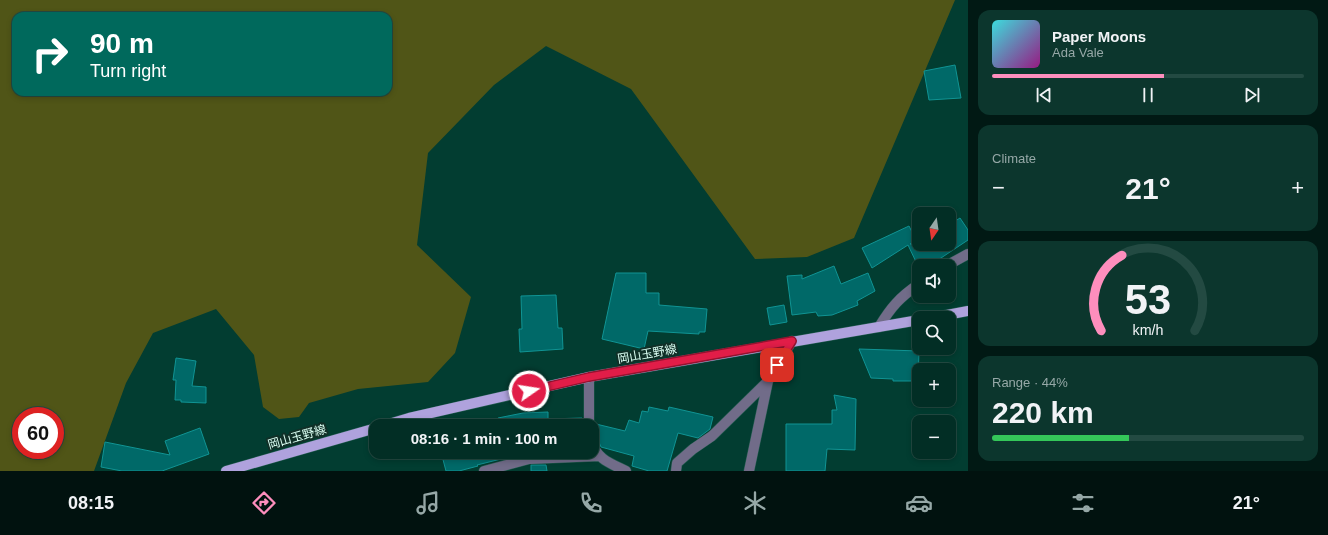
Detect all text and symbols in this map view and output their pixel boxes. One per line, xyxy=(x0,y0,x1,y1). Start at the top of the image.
icon: right xyxy=(24,28,76,80)
text: 90 m xyxy=(90,28,154,59)
text: Paper Moons xyxy=(1052,28,1146,45)
text: Ada Vale xyxy=(1052,45,1104,60)
text: Turn right xyxy=(90,61,166,81)
icon: previous xyxy=(1033,84,1055,106)
icon: pause xyxy=(1137,84,1159,106)
icon: next xyxy=(1241,84,1263,106)
text: Climate xyxy=(992,151,1036,166)
text: 21° xyxy=(1125,172,1171,205)
text: − xyxy=(992,175,1005,200)
text: + xyxy=(1291,175,1304,200)
north arrow xyxy=(912,207,956,251)
map controls xyxy=(912,207,956,459)
button: sound xyxy=(912,259,956,303)
text: 53 xyxy=(1125,276,1171,323)
button: search xyxy=(912,311,956,355)
text: km/h xyxy=(1133,322,1164,338)
street label: 岡山玉野線 xyxy=(616,342,678,366)
pin xyxy=(760,348,794,382)
icon: arrive xyxy=(766,354,788,376)
button: + xyxy=(912,363,956,407)
position arrow xyxy=(508,370,550,412)
text: Range · 44% xyxy=(992,375,1068,390)
text: 220 km xyxy=(992,396,1094,429)
speed limit sign: 60 xyxy=(12,407,64,459)
button: − xyxy=(912,415,956,459)
street label: 岡山玉野線 xyxy=(266,422,328,452)
text: 08:16 · 1 min · 100 m xyxy=(411,430,557,447)
icon: directions xyxy=(250,489,278,517)
icon: music xyxy=(414,489,442,517)
icon: phone xyxy=(577,489,605,517)
icon: climate xyxy=(741,489,769,517)
icon: car xyxy=(905,489,933,517)
icon: filters xyxy=(1069,489,1097,517)
text: 08:15 xyxy=(68,493,114,513)
text: 21° xyxy=(1233,493,1260,513)

